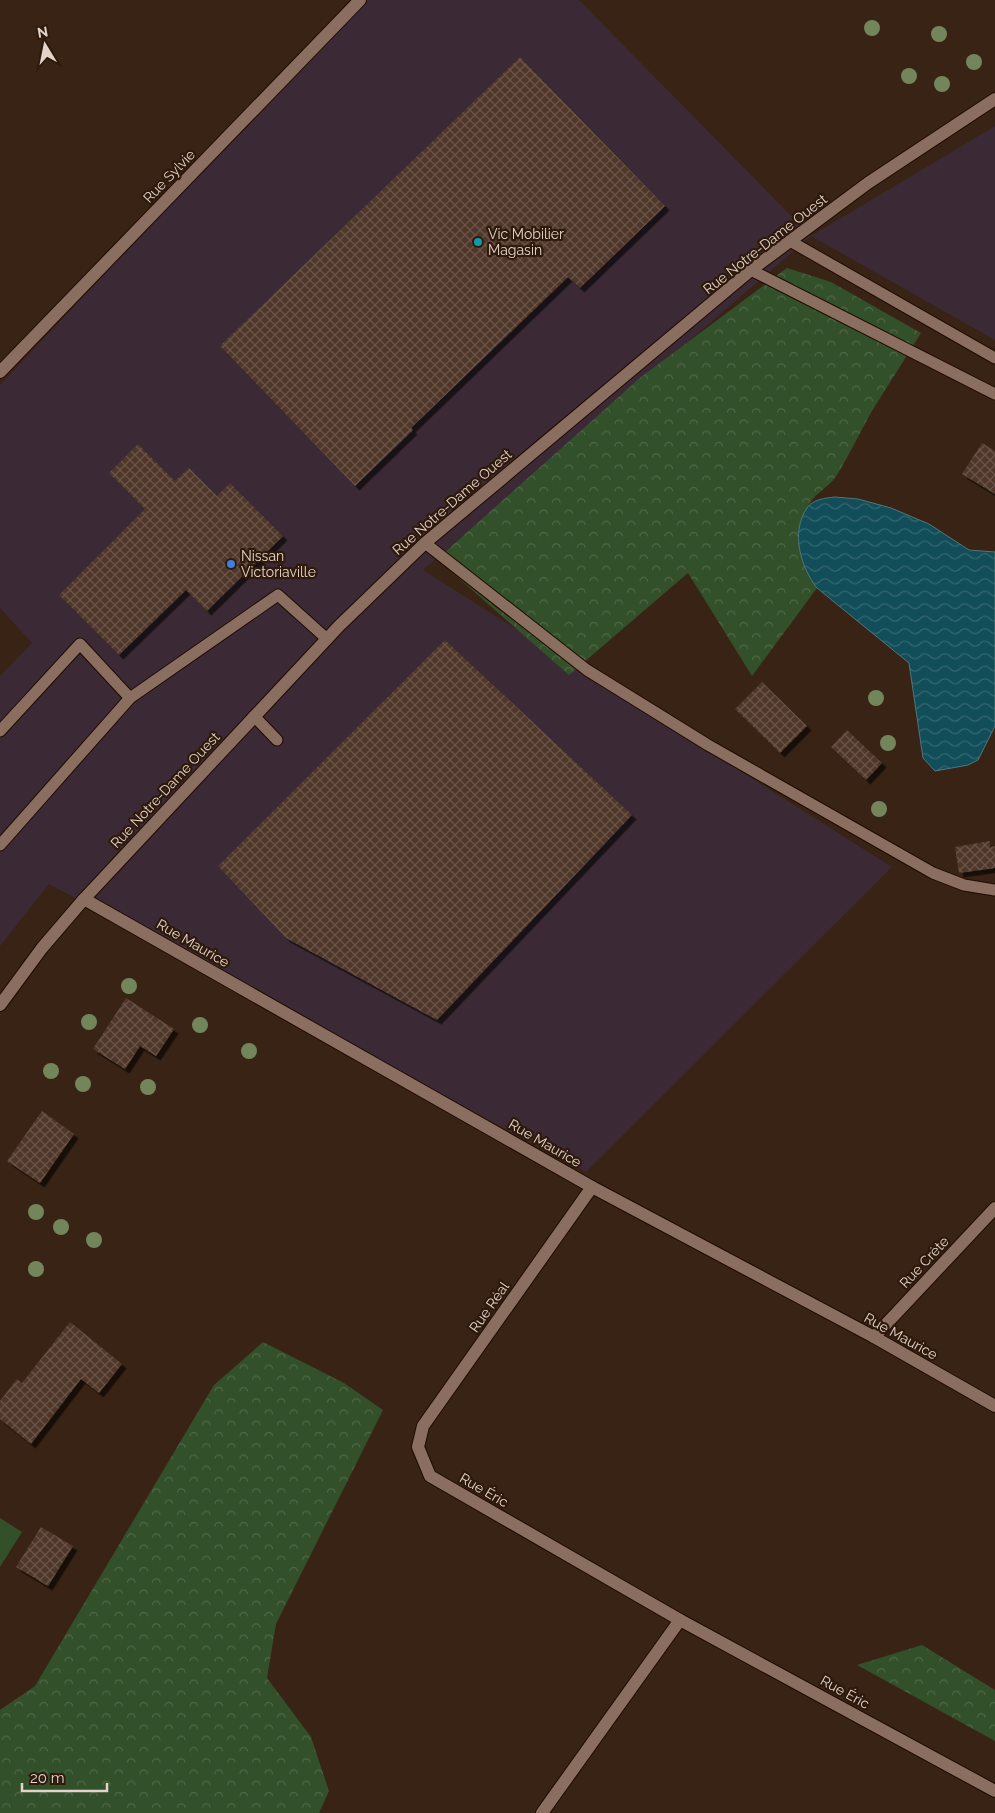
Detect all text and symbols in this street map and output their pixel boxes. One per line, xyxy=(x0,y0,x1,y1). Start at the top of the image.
north arrow xyxy=(20,20,70,70)
text: N xyxy=(36,23,49,41)
street label: Rue Sylvie xyxy=(140,146,198,206)
street label: Rue Notre-Dame Ouest xyxy=(700,191,830,297)
place label: Vic Mobilier Magasin xyxy=(488,226,564,258)
marker: Vic Mobilier Magasin xyxy=(472,236,484,248)
street label: Rue Notre-Dame Ouest xyxy=(389,446,515,558)
place label: Nissan Victoriaville xyxy=(241,548,316,580)
marker: Nissan Victoriaville xyxy=(225,558,237,570)
street label: Rue Notre-Dame Ouest xyxy=(107,729,223,851)
street label: Rue Maurice xyxy=(154,916,232,970)
street label: Rue Maurice xyxy=(506,1116,584,1170)
street label: Rue Crète xyxy=(896,1233,952,1291)
street label: Rue Réal xyxy=(466,1279,512,1335)
street label: Rue Maurice xyxy=(862,1309,940,1363)
street label: Rue Éric xyxy=(457,1469,512,1510)
street label: Rue Éric xyxy=(818,1671,873,1712)
scale bar xyxy=(22,1760,108,1792)
text: 20 m xyxy=(30,1769,65,1787)

